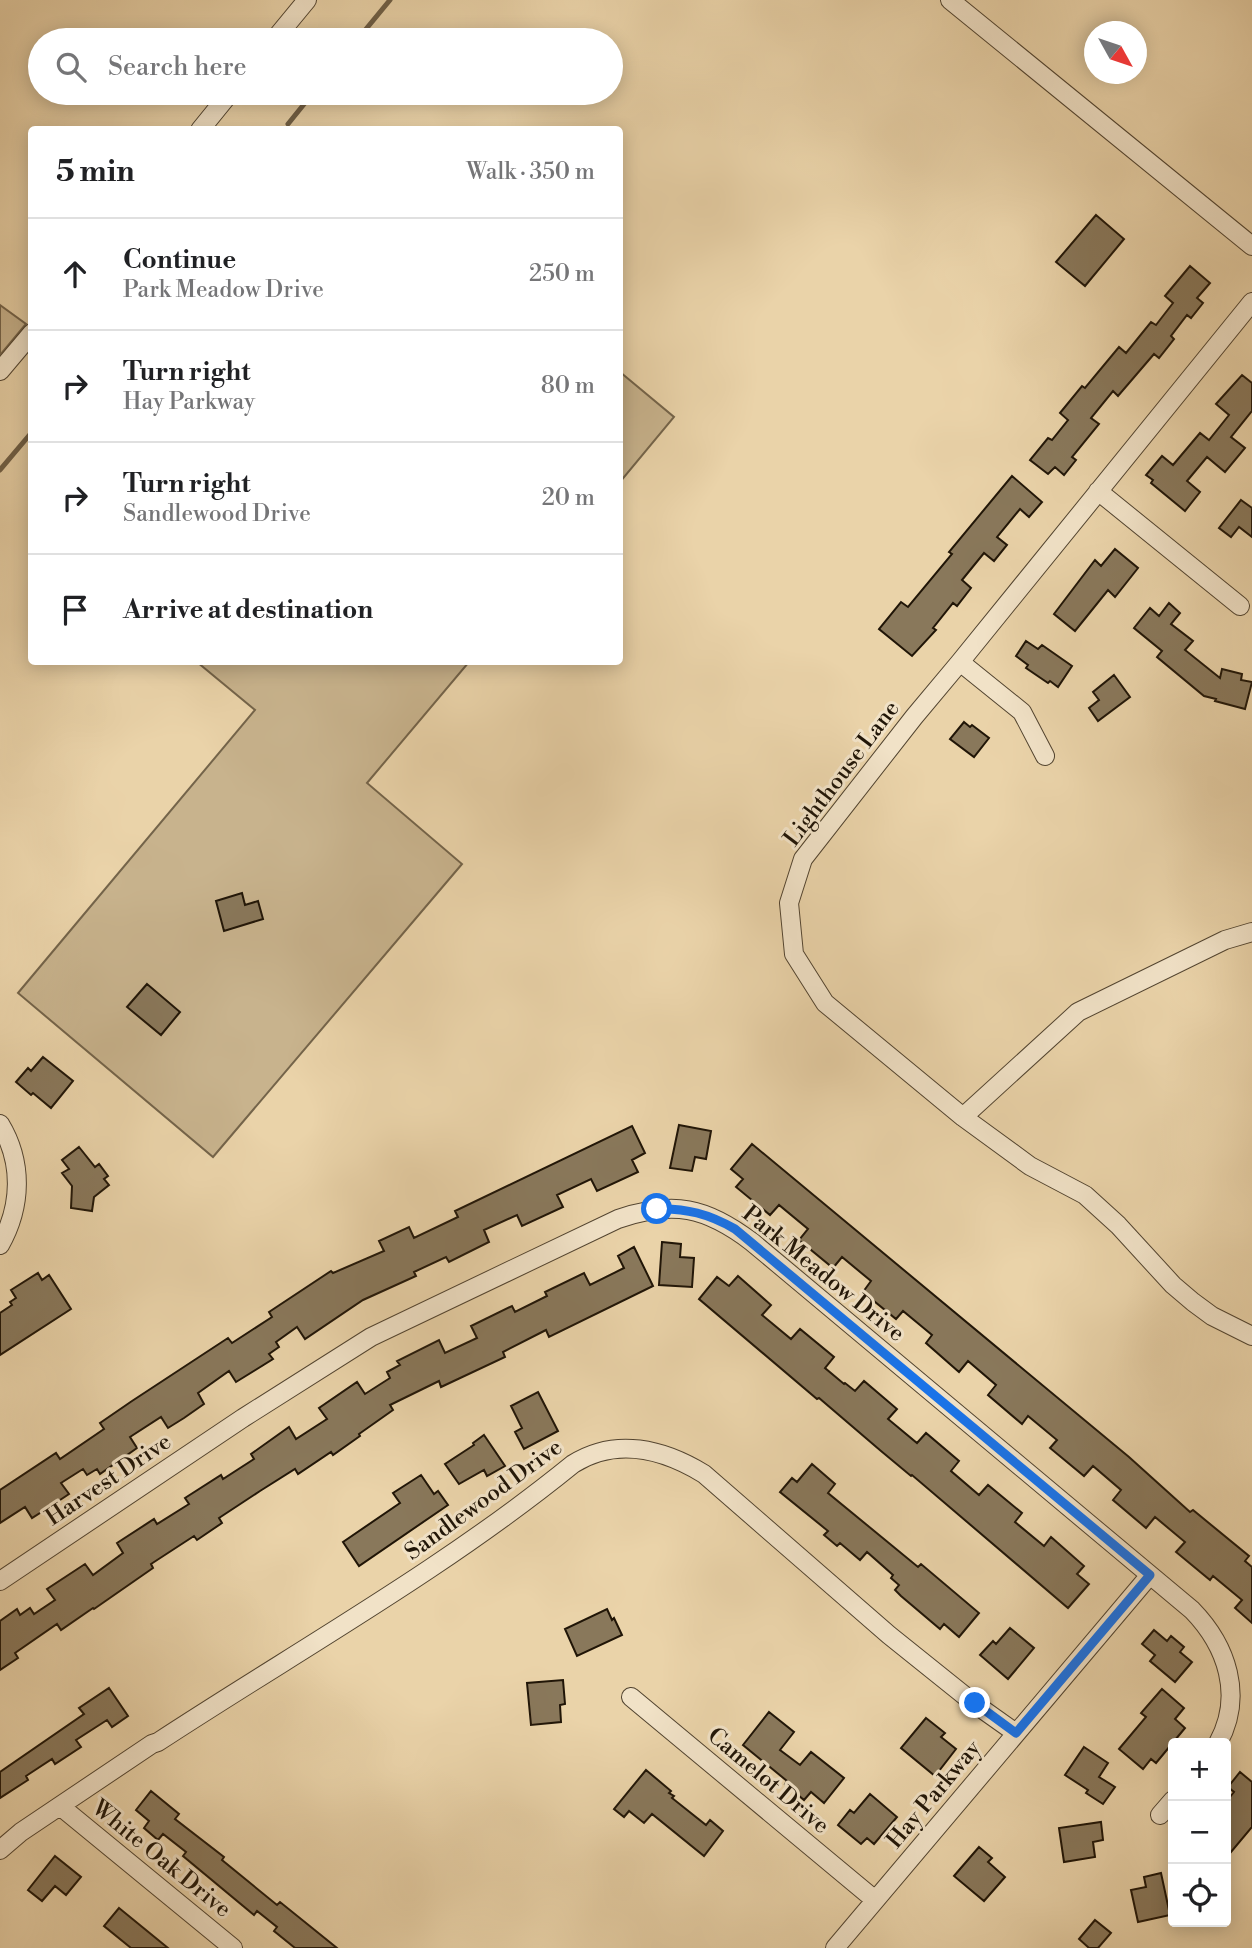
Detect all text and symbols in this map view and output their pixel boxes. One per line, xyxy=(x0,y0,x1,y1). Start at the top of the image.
north arrow xyxy=(1084,21,1147,84)
search box xyxy=(28,28,623,105)
icon: search xyxy=(52,48,90,86)
text: Search here xyxy=(108,51,247,83)
text: 5 min xyxy=(56,153,135,191)
text: Walk · 350 m xyxy=(466,158,595,186)
text: Continue xyxy=(123,244,236,276)
icon: ahead xyxy=(56,255,94,293)
text: 250 m xyxy=(529,260,595,288)
text: Park Meadow Drive xyxy=(123,276,324,304)
text: Turn right xyxy=(123,356,251,388)
icon: right xyxy=(56,367,94,405)
text: 80 m xyxy=(541,372,595,400)
text: Hay Parkway xyxy=(123,388,255,416)
text: Turn right xyxy=(123,468,251,500)
icon: right xyxy=(56,479,94,517)
text: 20 m xyxy=(542,484,595,512)
text: Sandlewood Drive xyxy=(123,500,311,528)
icon: arrive xyxy=(56,591,94,629)
text: Arrive at destination xyxy=(123,594,373,626)
street label: Lighthouse Lane xyxy=(778,695,906,852)
route start xyxy=(641,1193,672,1224)
street label: Park Meadow Drive xyxy=(737,1200,910,1348)
street label: Harvest Drive xyxy=(40,1428,177,1532)
street label: Sandlewood Drive xyxy=(399,1433,568,1566)
route end xyxy=(959,1687,990,1718)
street label: Camelot Drive xyxy=(702,1722,835,1840)
street label: Hay Parkway xyxy=(881,1734,988,1854)
map controls xyxy=(1168,1738,1231,1927)
button: + xyxy=(1168,1738,1231,1801)
street label: White Oak Drive xyxy=(85,1793,237,1924)
button: − xyxy=(1168,1801,1231,1864)
button: locate xyxy=(1168,1864,1231,1927)

